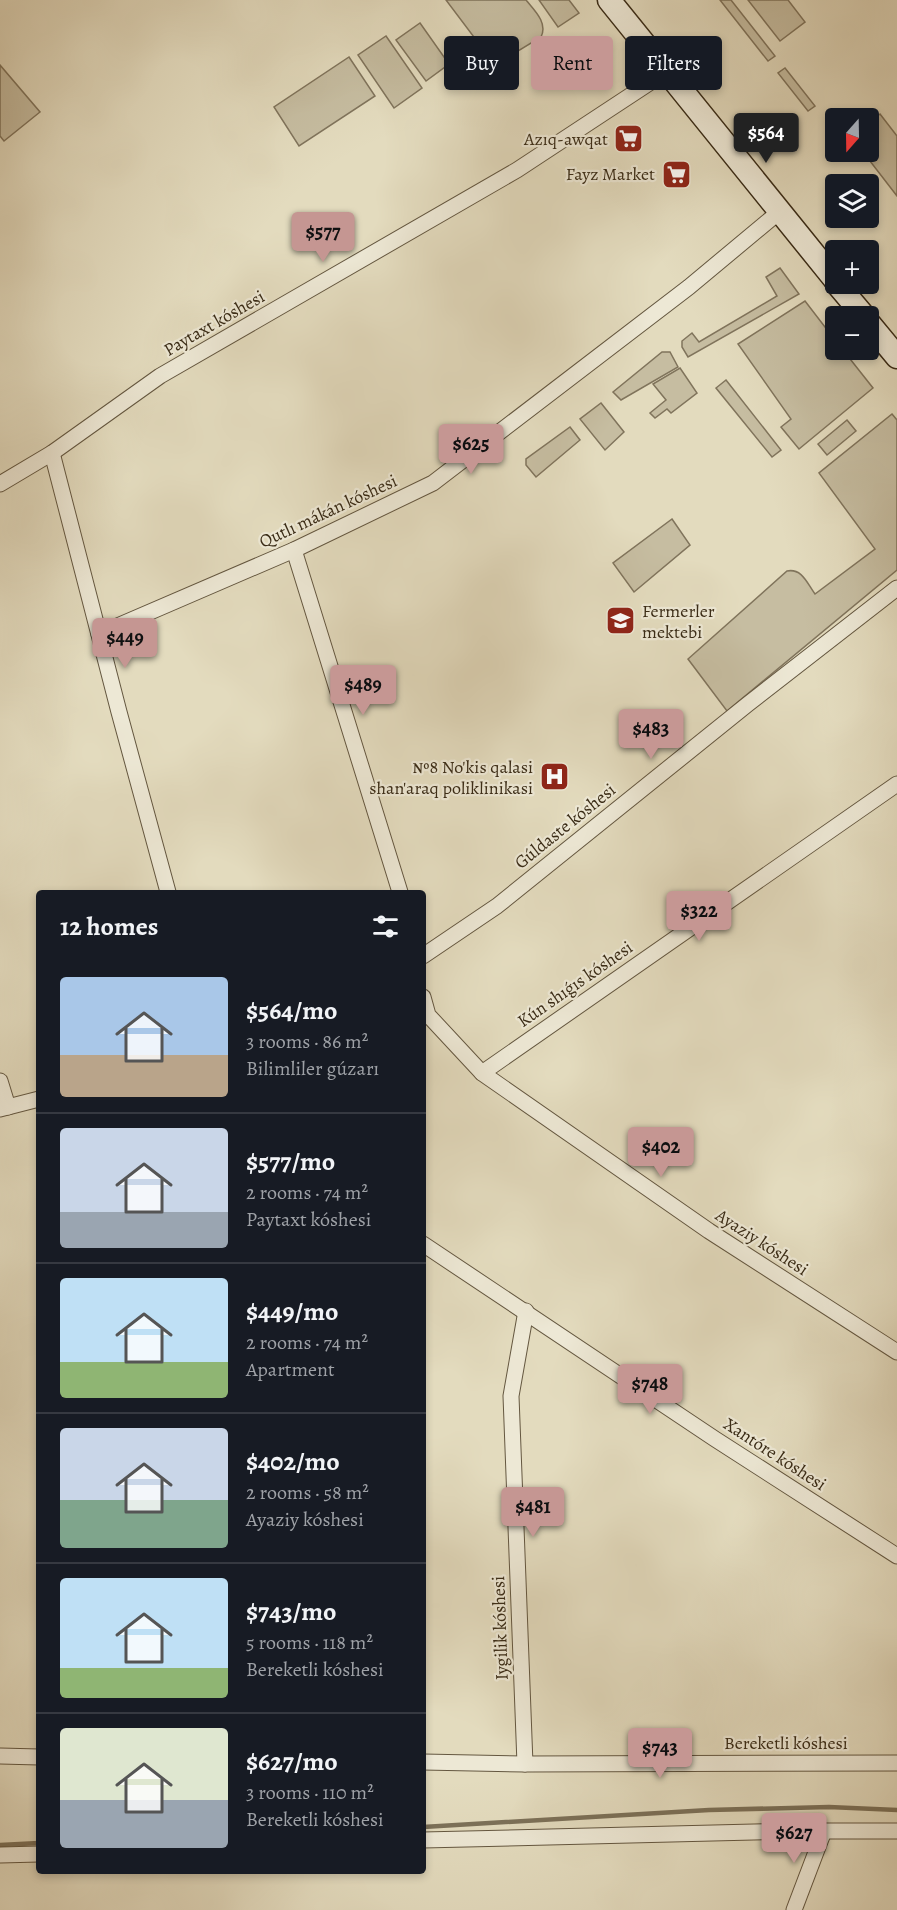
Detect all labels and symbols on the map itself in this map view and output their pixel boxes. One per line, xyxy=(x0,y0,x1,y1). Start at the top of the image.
north arrow xyxy=(825,108,879,162)
pin: $564 xyxy=(730,113,802,164)
supermarket icon: Azıq-awqat xyxy=(613,123,645,155)
place label: Azıq-awqat xyxy=(523,127,608,151)
supermarket icon: Fayz Market xyxy=(660,158,692,190)
place label: Fayz Market xyxy=(566,162,655,186)
pin: $577 xyxy=(287,212,359,263)
street label: Paytaxt kóshesi xyxy=(159,284,269,362)
pin: $625 xyxy=(435,424,507,475)
street label: Qutlı mákán kóshesi xyxy=(255,468,401,554)
place label: Fermerler mektebi xyxy=(642,599,715,644)
school or university icon: Fermerler mektebi xyxy=(605,605,637,637)
pin: $449 xyxy=(89,618,161,669)
pin: $489 xyxy=(327,665,399,716)
pin: $483 xyxy=(615,709,687,760)
place label: №8 No'kis qalasi shan'araq poliklinikasi xyxy=(369,755,533,800)
hospital icon: №8 No'kis qalasi shan'araq poliklinikasi xyxy=(538,761,570,793)
street label: Gúldaste kóshesi xyxy=(509,778,621,874)
pin: $322 xyxy=(663,891,735,942)
street label: Kún shıǵıs kóshesi xyxy=(513,935,637,1033)
pin: $402 xyxy=(625,1127,697,1178)
street label: Ayaziy kóshesi xyxy=(710,1203,813,1281)
pin: $748 xyxy=(614,1364,686,1415)
street label: Xantóre kóshesi xyxy=(719,1412,831,1496)
pin: $481 xyxy=(497,1487,569,1538)
street label: Iygilik kóshesi xyxy=(486,1575,514,1681)
pin: $743 xyxy=(624,1728,696,1779)
street label: Bereketli kóshesi xyxy=(724,1731,848,1755)
pin: $627 xyxy=(758,1813,830,1864)

